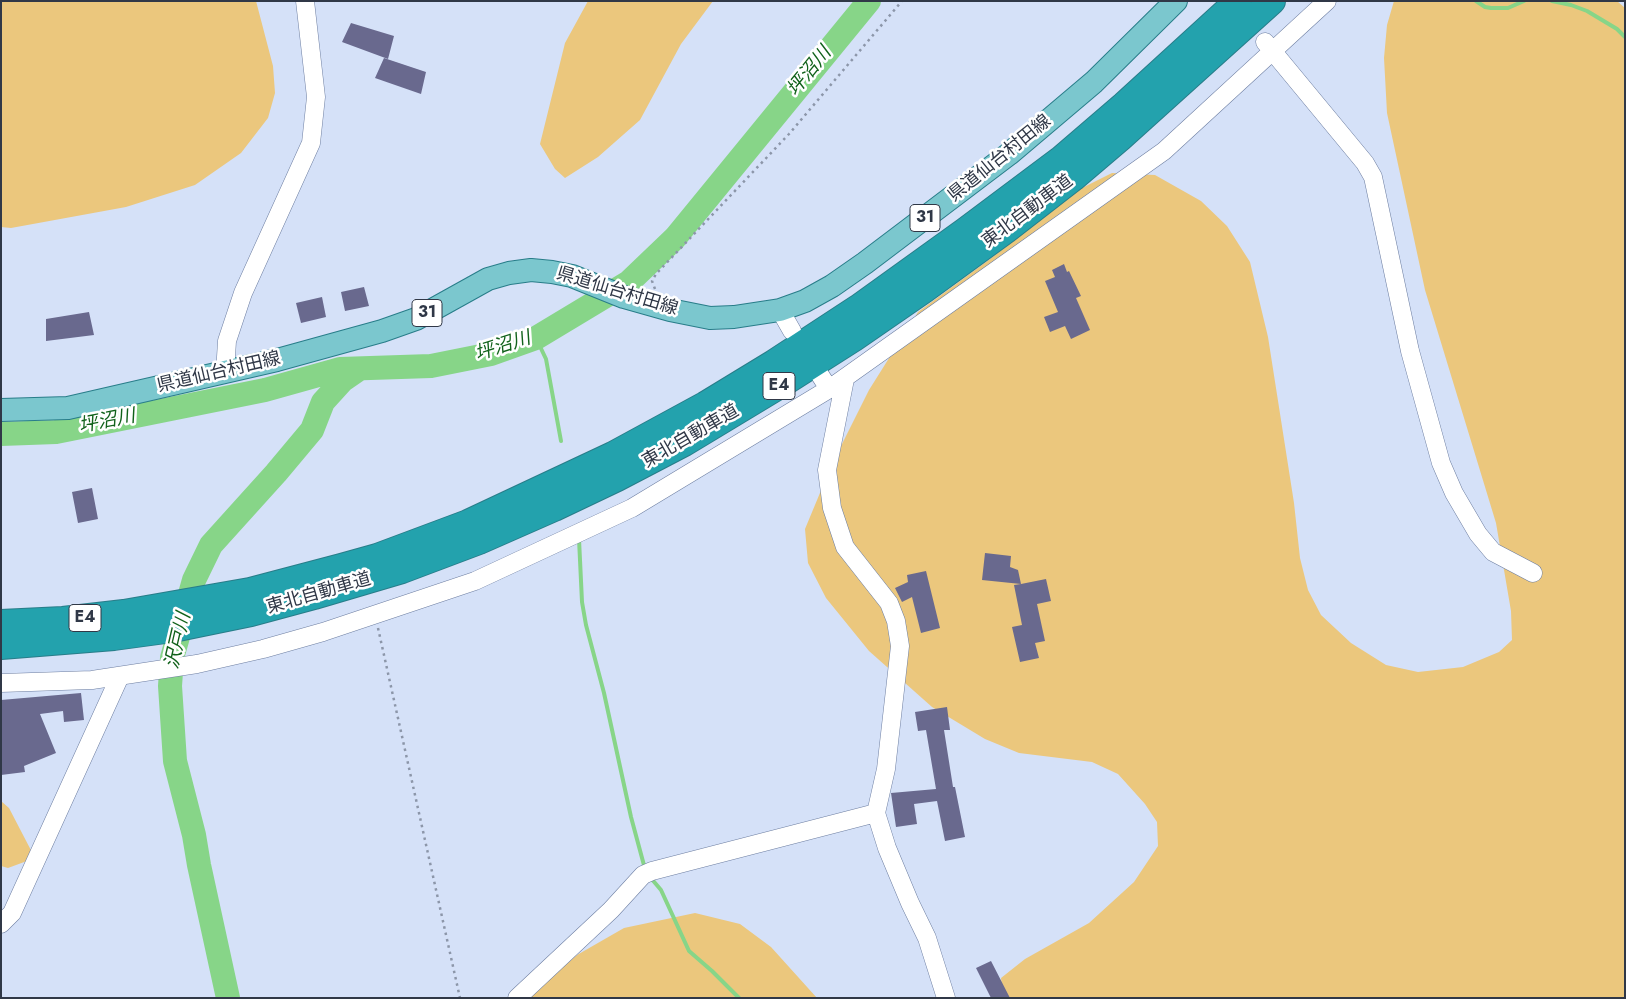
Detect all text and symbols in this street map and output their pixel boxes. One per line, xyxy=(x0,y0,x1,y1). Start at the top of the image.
water label: 坪沼川 xyxy=(783,43,837,101)
street label: 県道仙台村田線 xyxy=(944,111,1056,207)
street label: 東北自動車道 xyxy=(978,171,1078,253)
road number: 31 xyxy=(910,204,940,232)
street label: 県道仙台村田線 xyxy=(554,263,680,321)
road number: 31 xyxy=(412,300,442,326)
water label: 坪沼川 xyxy=(472,327,534,367)
street label: 県道仙台村田線 xyxy=(155,348,283,398)
road number: E4 xyxy=(763,372,795,400)
street label: 東北自動車道 xyxy=(639,401,743,473)
water label: 坪沼川 xyxy=(77,405,137,439)
street label: 東北自動車道 xyxy=(264,569,374,619)
road number: E4 xyxy=(69,604,101,632)
water label: 沢戸川 xyxy=(161,611,197,671)

